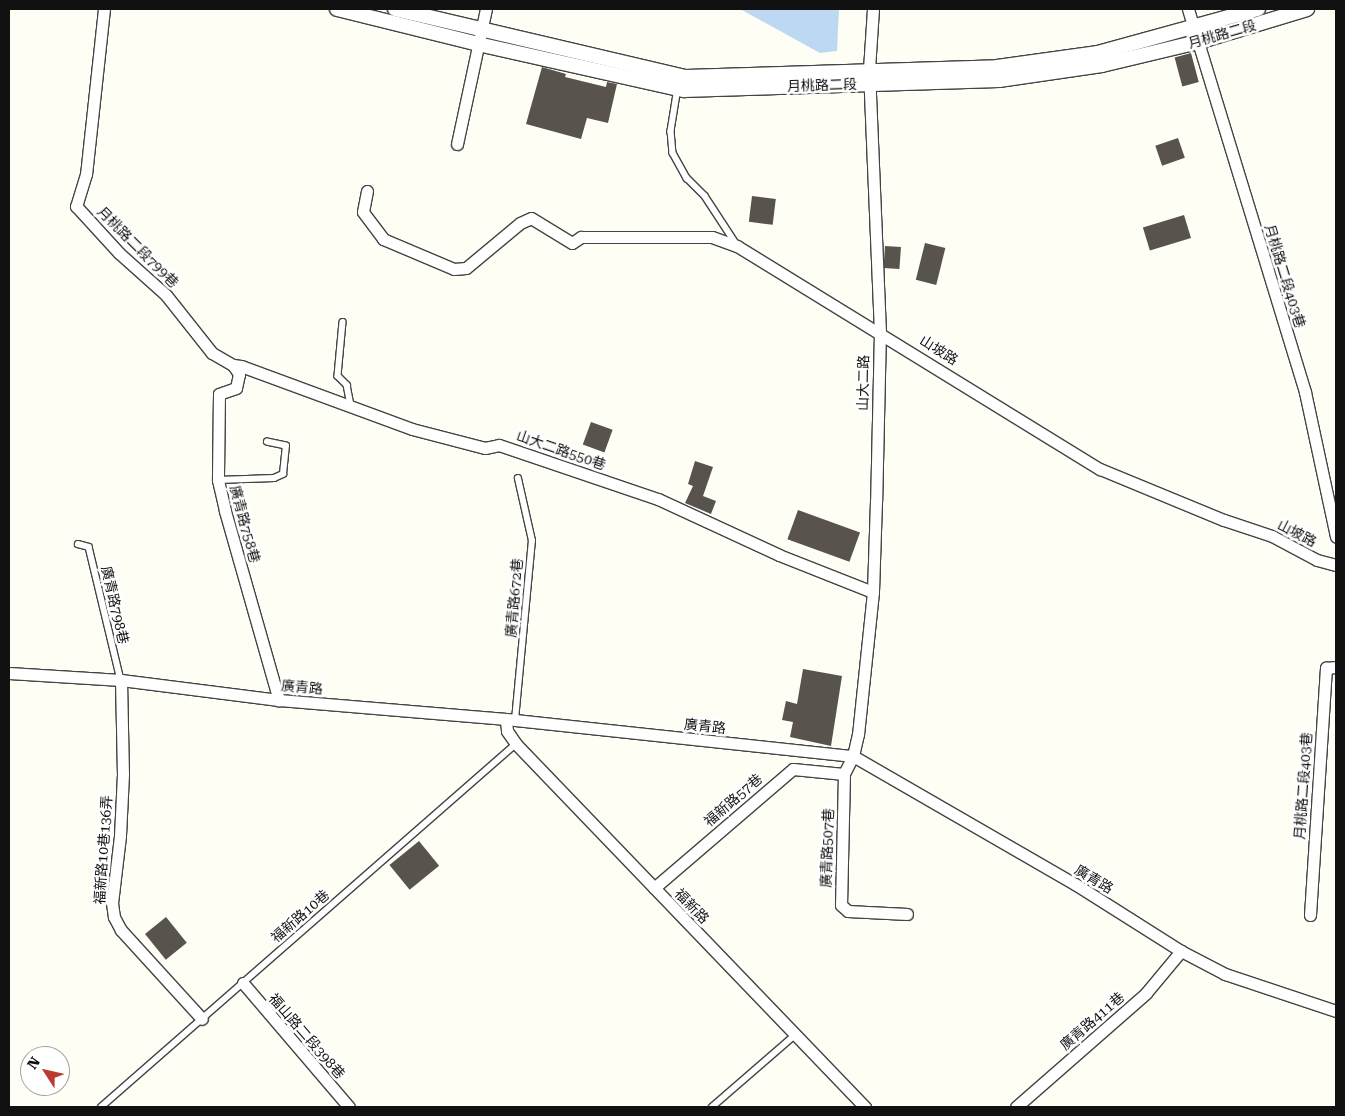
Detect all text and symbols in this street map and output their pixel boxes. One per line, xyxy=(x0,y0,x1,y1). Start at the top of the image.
street label: 月桃路二段 xyxy=(1186,16,1258,52)
street label: 月桃路二段 xyxy=(787,75,857,95)
street label: 月桃路二段799巷 xyxy=(94,203,182,291)
street label: 月桃路二段403巷 xyxy=(1261,222,1309,330)
street label: 山坡路 xyxy=(917,332,961,368)
street label: 山大二路 xyxy=(854,355,872,411)
street label: 山大二路550巷 xyxy=(514,427,608,473)
street label: 廣青路758巷 xyxy=(227,483,263,565)
street label: 山坡路 xyxy=(1274,516,1320,550)
street label: 廣青路672巷 xyxy=(502,558,526,638)
street label: 廣青路798巷 xyxy=(98,564,132,646)
street label: 廣青路 xyxy=(280,677,324,697)
street label: 廣青路 xyxy=(683,715,727,737)
street label: 月桃路二段403巷 xyxy=(1291,732,1315,840)
street label: 福新路57巷 xyxy=(700,770,766,830)
street label: 福新路10巷136弄 xyxy=(91,795,115,905)
street label: 廣青路507巷 xyxy=(817,808,837,888)
street label: 廣青路 xyxy=(1072,861,1116,897)
street label: 福新路 xyxy=(671,885,713,927)
street label: 福新路10巷 xyxy=(267,886,333,946)
street label: 廣青路411巷 xyxy=(1056,989,1128,1053)
street label: 福山路二段398巷 xyxy=(265,990,349,1082)
north arrow xyxy=(20,1046,70,1096)
text: N xyxy=(24,1054,43,1072)

